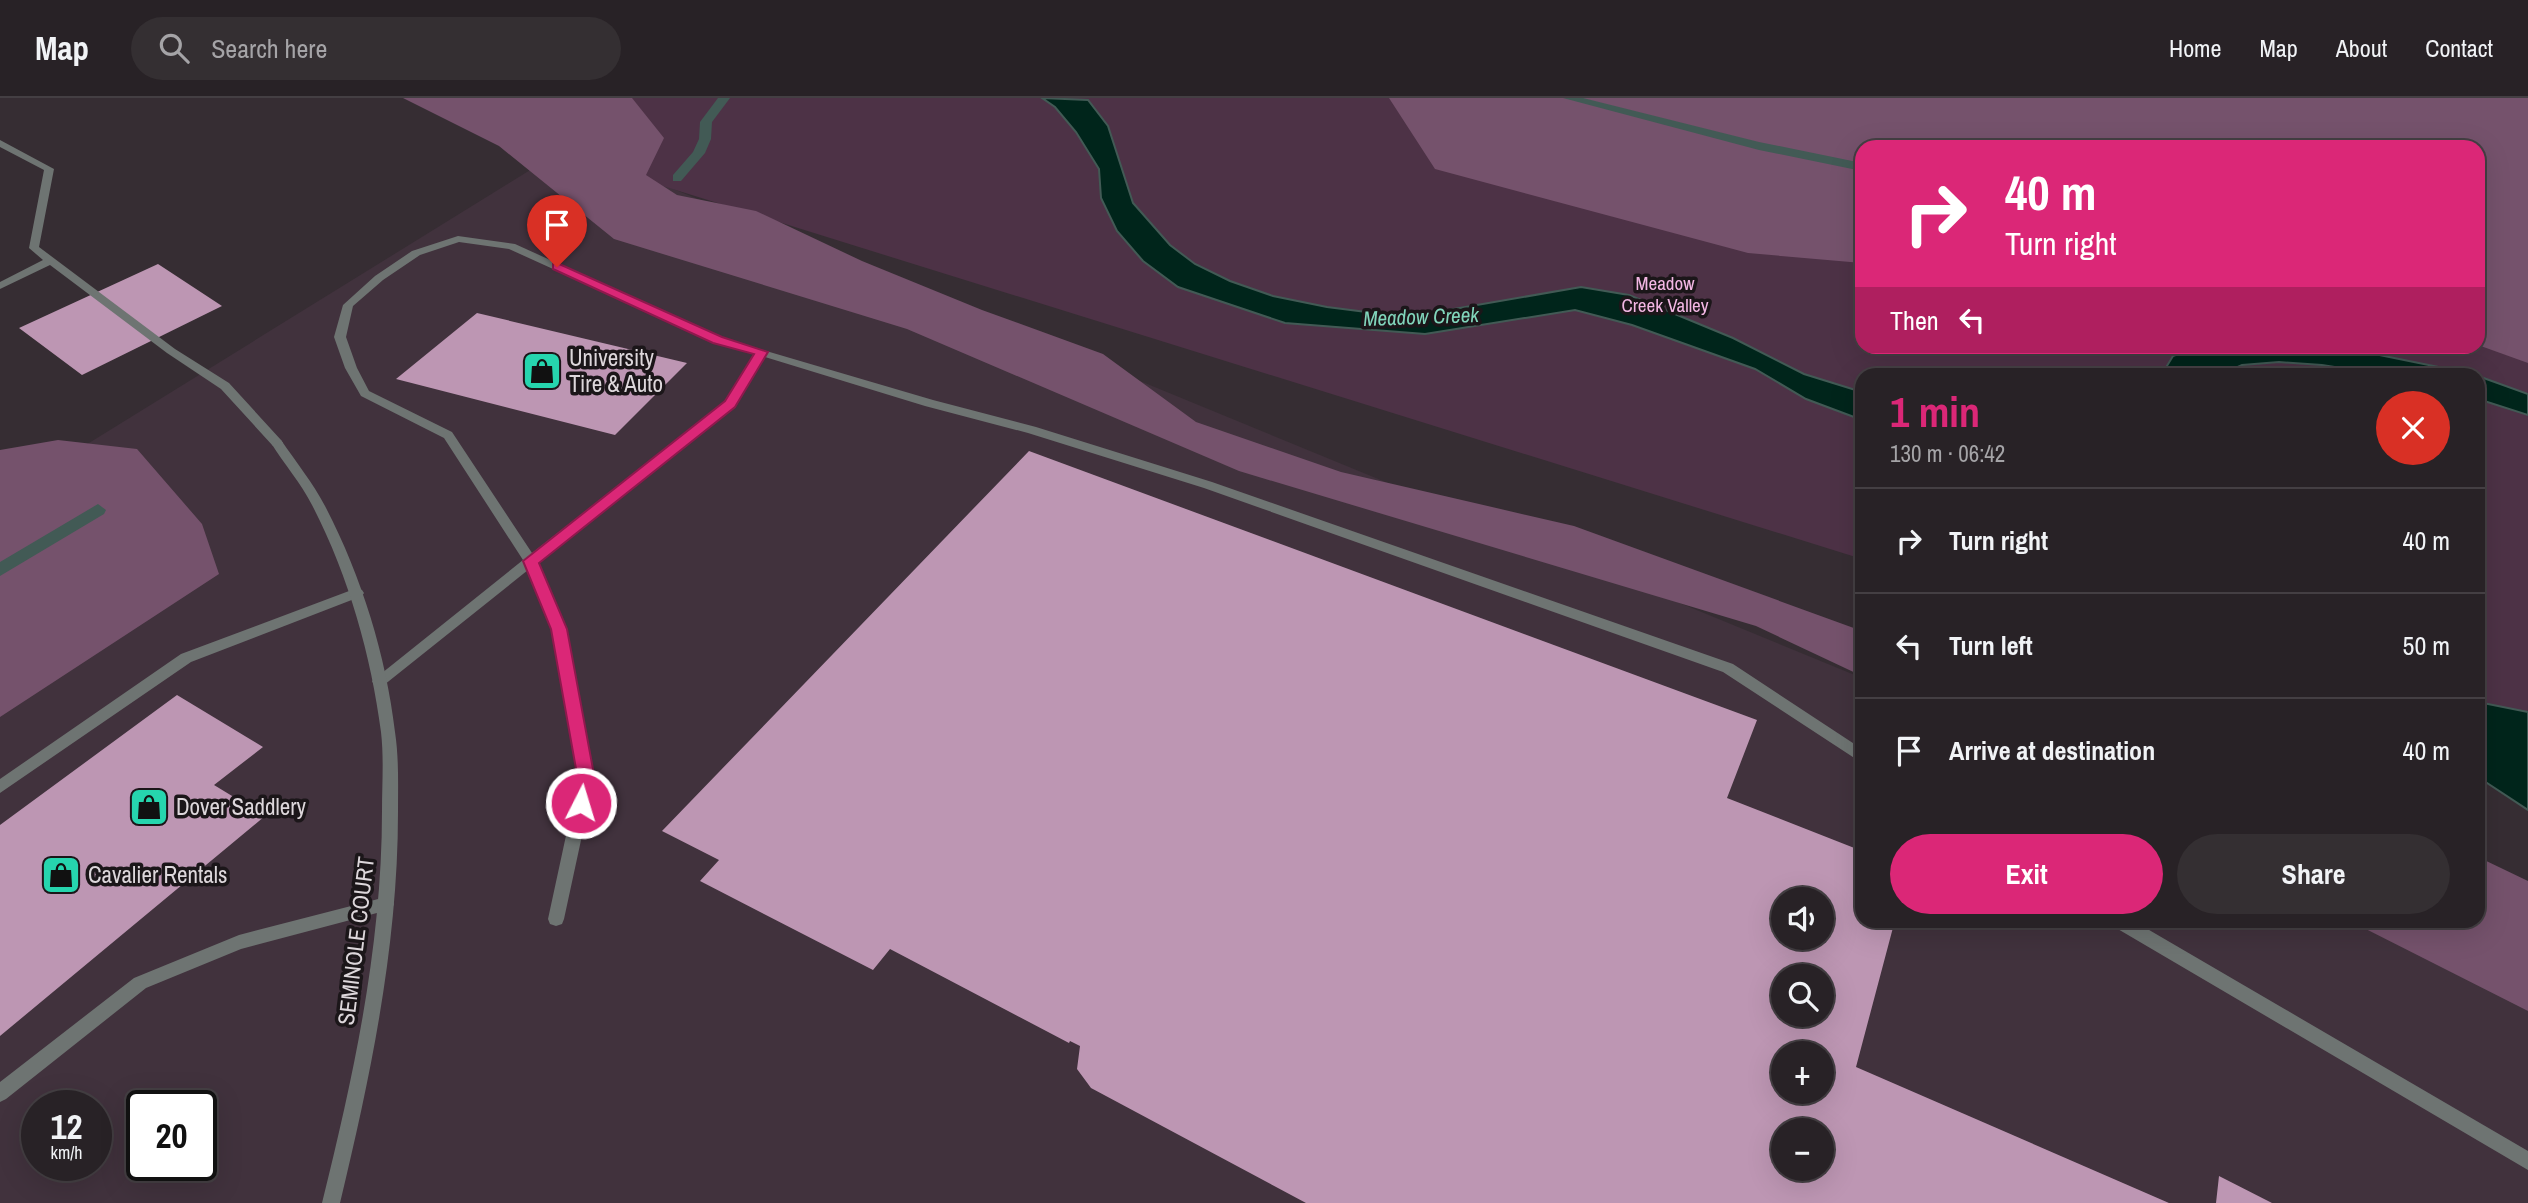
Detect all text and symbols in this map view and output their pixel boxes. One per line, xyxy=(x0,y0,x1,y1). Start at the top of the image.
search box xyxy=(131,17,621,80)
text: Map xyxy=(35,26,89,70)
icon: search xyxy=(155,29,193,67)
text: Search here xyxy=(211,31,327,66)
text: Home xyxy=(2169,32,2221,64)
text: Map xyxy=(2259,32,2298,64)
text: About xyxy=(2336,32,2387,64)
text: Contact xyxy=(2425,32,2493,64)
text: 40 m xyxy=(2005,159,2097,225)
icon: right xyxy=(1890,168,1981,259)
pin xyxy=(527,195,587,267)
icon: arrive xyxy=(538,206,576,244)
text: Turn right xyxy=(2005,222,2117,265)
park label: Meadow Creek Valley xyxy=(1621,270,1709,318)
water label: Meadow Creek xyxy=(1363,300,1481,333)
icon: left xyxy=(1953,301,1991,339)
text: Then xyxy=(1890,303,1939,338)
place label: University Tire & Auto xyxy=(569,342,663,399)
shop icon: University Tire & Auto xyxy=(521,350,563,392)
text: 1 min xyxy=(1890,384,1980,440)
button: close xyxy=(2376,391,2450,465)
text: 130 m · 06:42 xyxy=(1890,438,2005,469)
icon: right xyxy=(1890,522,1928,560)
text: Turn right xyxy=(1949,523,2048,558)
text: 40 m xyxy=(2403,523,2450,558)
icon: left xyxy=(1890,627,1928,665)
text: Turn left xyxy=(1949,628,2033,663)
text: 50 m xyxy=(2403,628,2450,663)
icon: arrive xyxy=(1890,732,1928,770)
text: Arrive at destination xyxy=(1949,733,2155,768)
text: 40 m xyxy=(2403,733,2450,768)
position arrow xyxy=(544,766,618,840)
shop icon: Dover Saddlery xyxy=(128,786,170,828)
place label: Dover Saddlery xyxy=(176,791,307,822)
button: Exit xyxy=(1890,834,2163,914)
button: Share xyxy=(2177,834,2450,914)
shop icon: Cavalier Rentals xyxy=(40,854,82,896)
street label: SEMINOLE COURT xyxy=(330,854,381,1027)
place label: Cavalier Rentals xyxy=(88,859,227,890)
map controls xyxy=(1771,887,1834,1181)
button: sound xyxy=(1771,887,1834,950)
button: search xyxy=(1771,964,1834,1027)
button: + xyxy=(1771,1041,1834,1104)
speed limit sign: 20 xyxy=(126,1090,217,1181)
text: 12 xyxy=(51,1103,82,1150)
button: − xyxy=(1771,1118,1834,1181)
text: km/h xyxy=(51,1140,83,1165)

